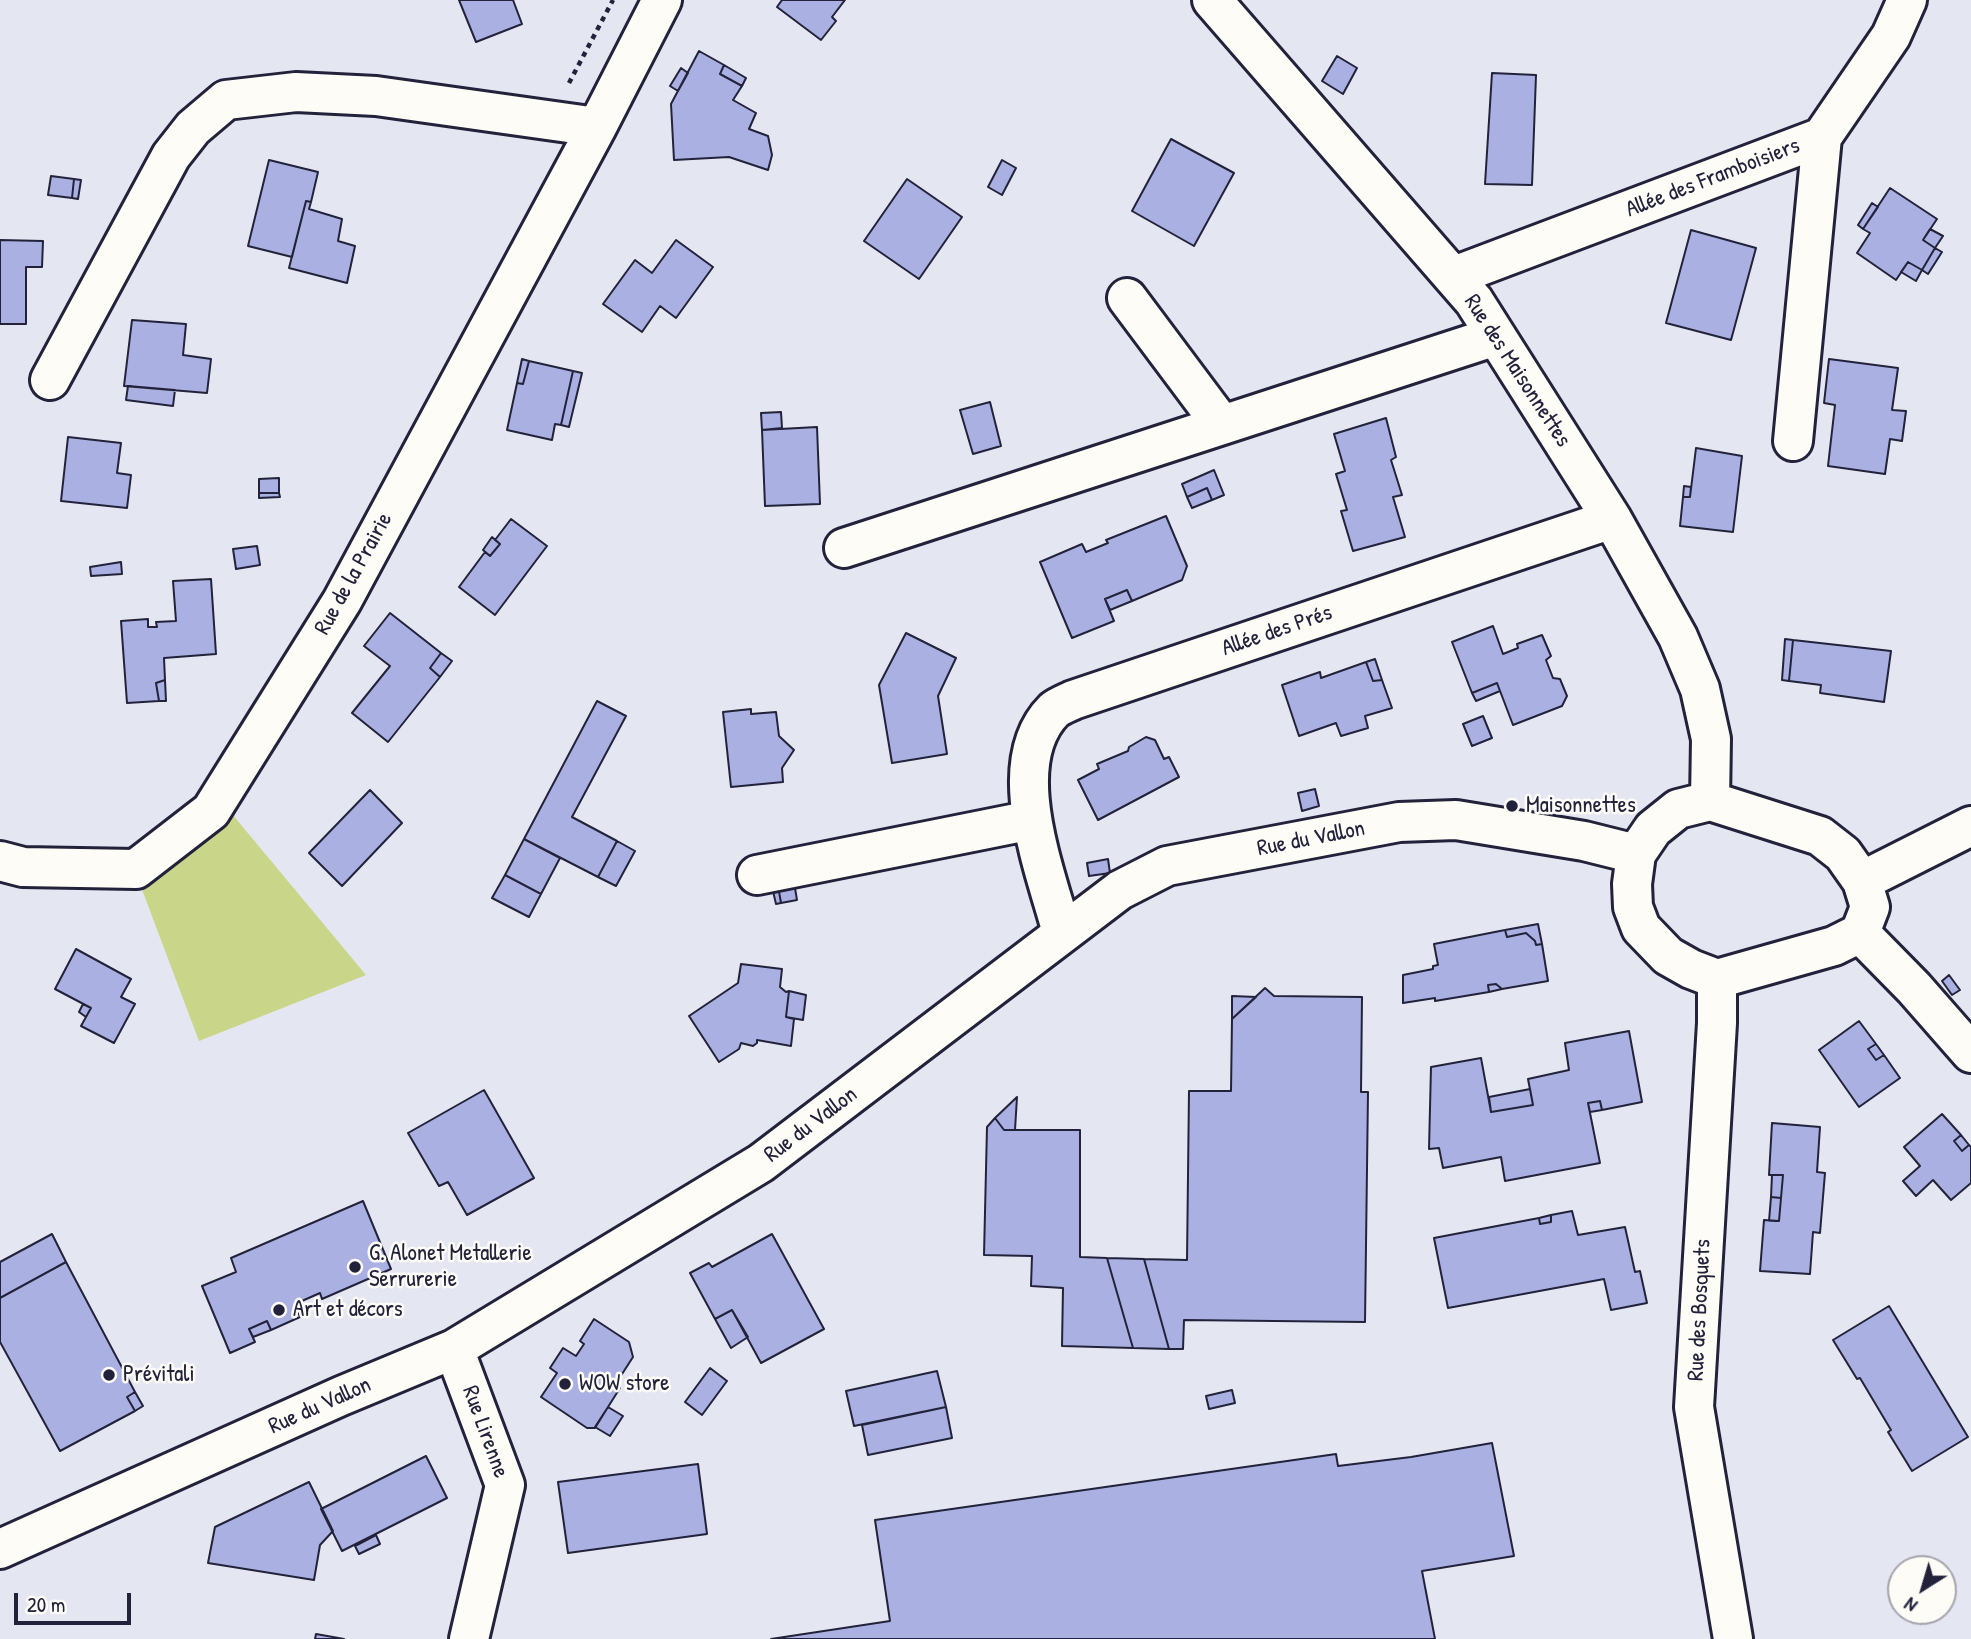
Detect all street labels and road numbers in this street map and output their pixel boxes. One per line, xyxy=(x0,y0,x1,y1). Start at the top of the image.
street label: Allée des Framboisiers xyxy=(1622,132,1804,224)
street label: Rue des Maisonnettes xyxy=(1457,290,1577,452)
street label: Rue de la Prairie xyxy=(309,508,399,640)
street label: Allée des Prés xyxy=(1218,599,1336,663)
street label: Rue du Vallon xyxy=(1255,815,1367,863)
street label: Rue du Vallon xyxy=(759,1081,863,1169)
street label: Rue des Bosquets xyxy=(1683,1238,1717,1382)
street label: Rue du Vallon xyxy=(265,1371,375,1441)
street label: Rue Lirenne xyxy=(456,1382,514,1482)

